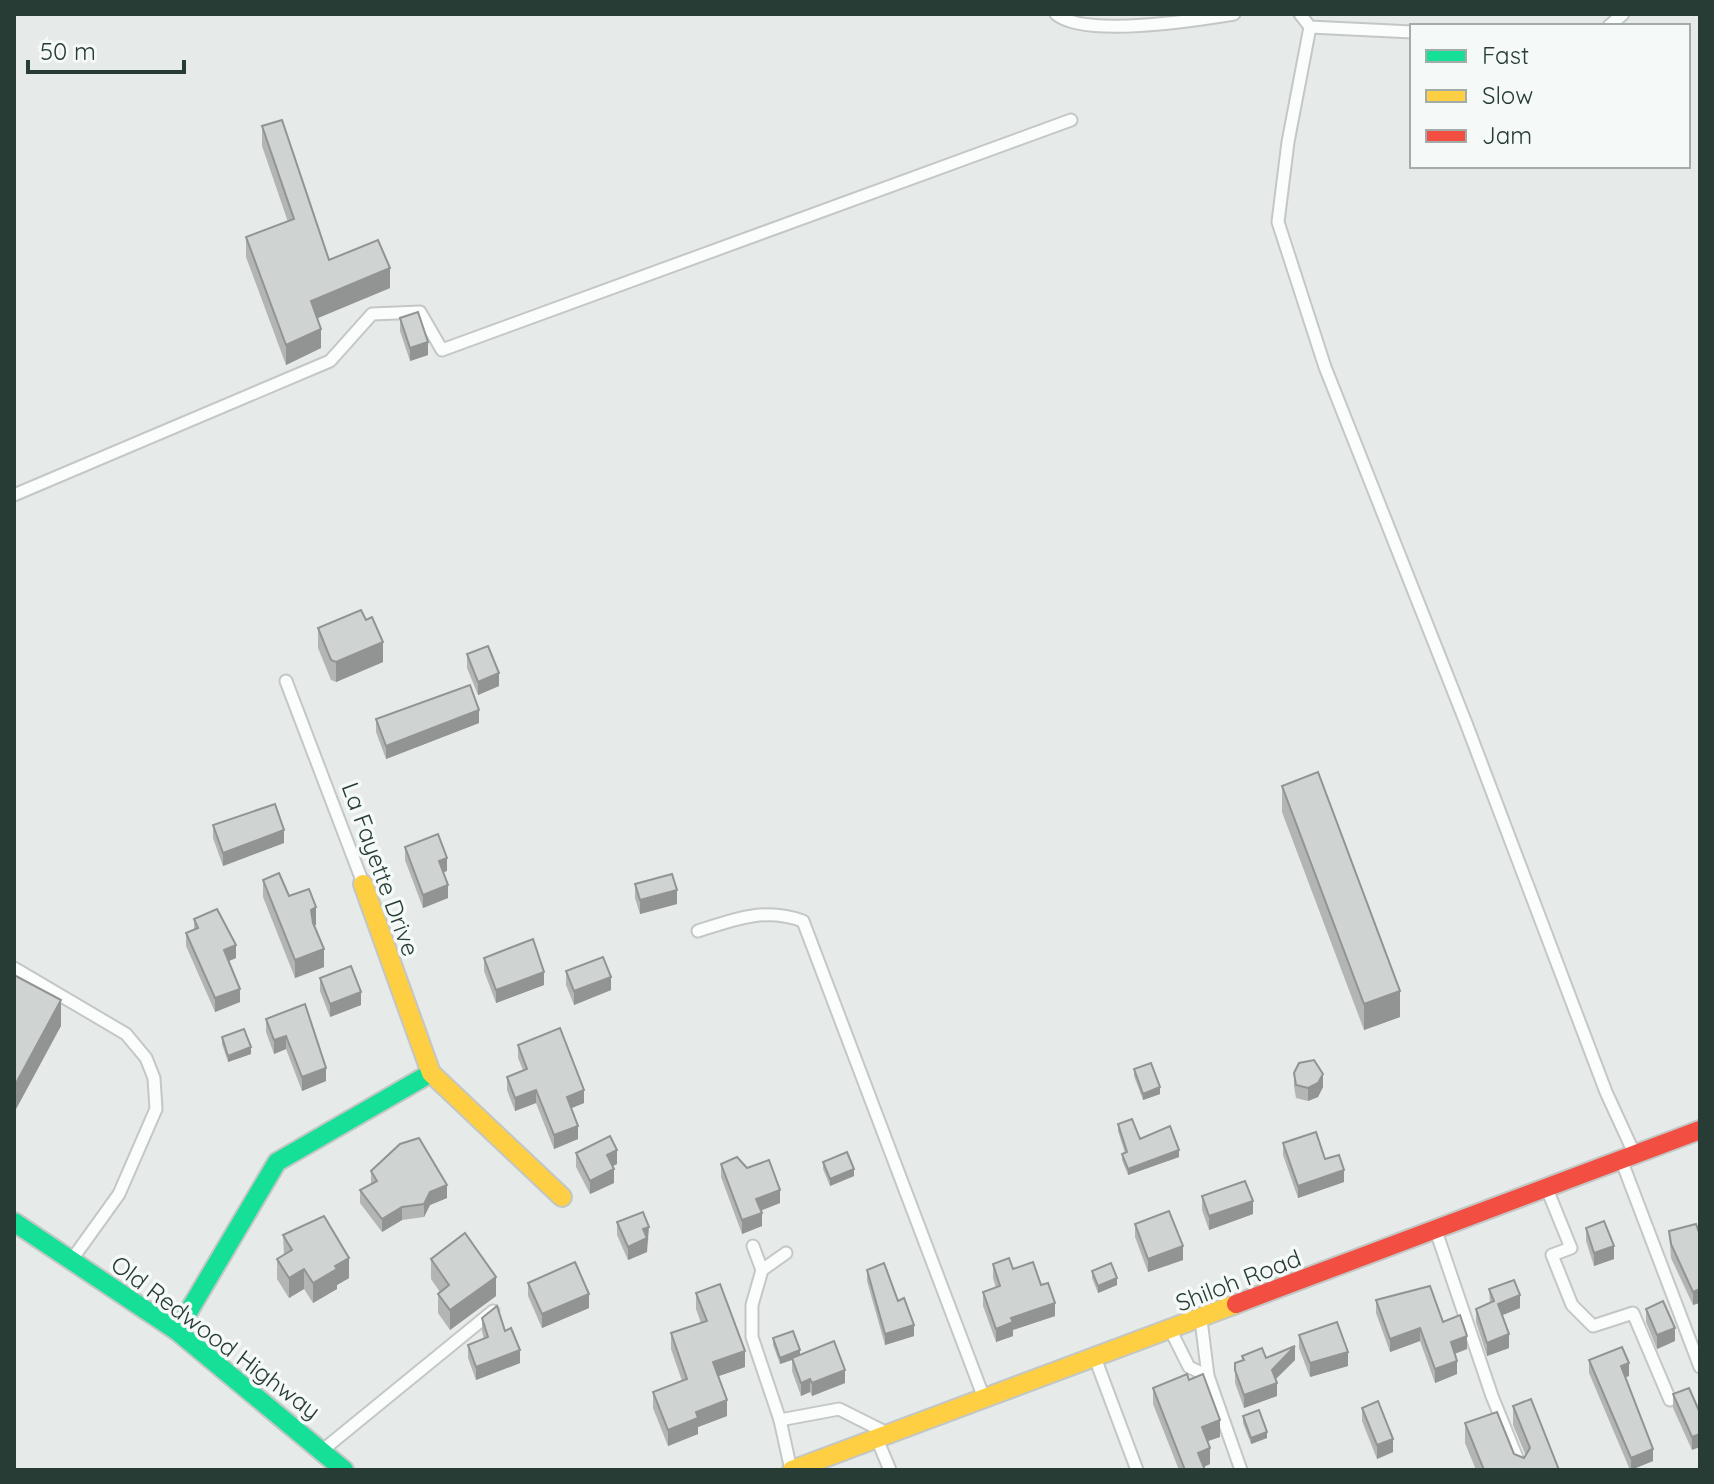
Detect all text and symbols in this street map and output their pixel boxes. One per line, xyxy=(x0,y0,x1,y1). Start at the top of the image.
scale bar xyxy=(28,24,184,74)
legend xyxy=(1410,24,1690,168)
text: 50 m xyxy=(40,36,96,66)
text: Fast xyxy=(1482,40,1529,70)
text: Slow xyxy=(1482,80,1533,110)
text: Jam xyxy=(1482,120,1532,150)
street label: La Fayette Drive xyxy=(336,778,426,960)
street label: Shiloh Road xyxy=(1171,1242,1305,1318)
street label: Old Redwood Highway xyxy=(105,1248,327,1426)

